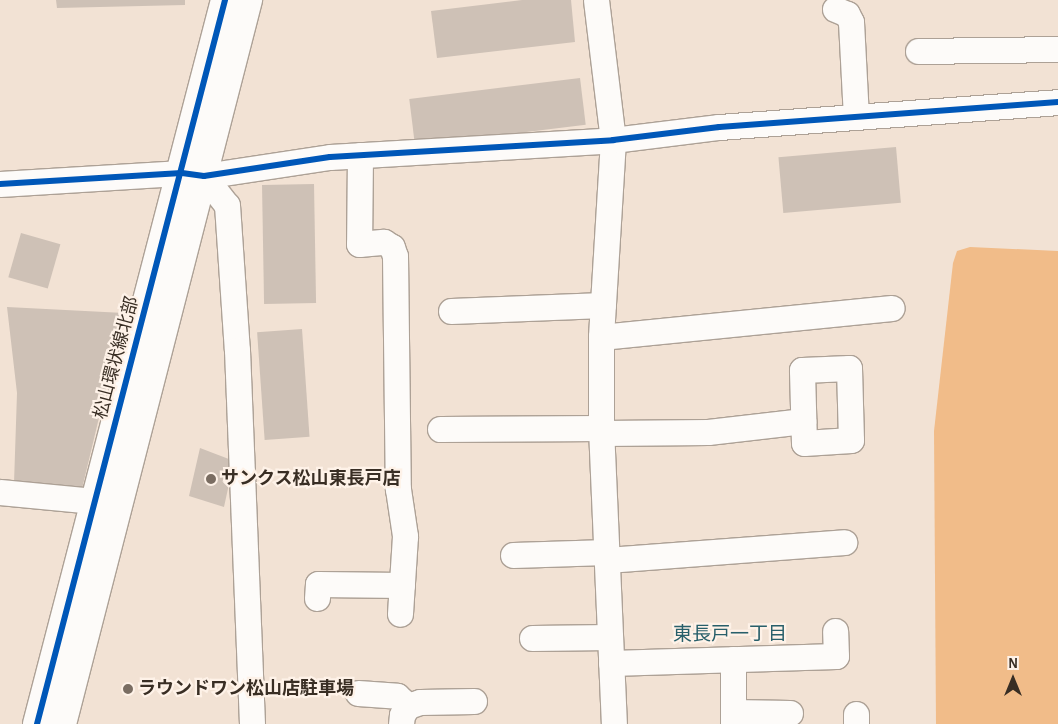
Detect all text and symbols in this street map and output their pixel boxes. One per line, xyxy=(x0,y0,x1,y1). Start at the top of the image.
street label: 松山環状線北部 xyxy=(90,294,144,422)
place label: サンクス松山東長戸店 xyxy=(221,468,401,490)
marker: サンクス松山東長戸店 xyxy=(205,473,217,485)
district label: 東長戸一丁目 xyxy=(673,624,787,646)
north arrow xyxy=(988,654,1038,704)
text: N xyxy=(1008,657,1018,671)
place label: ラウンドワン松山店駐車場 xyxy=(138,678,354,700)
marker: ラウンドワン松山店駐車場 xyxy=(122,683,134,695)

